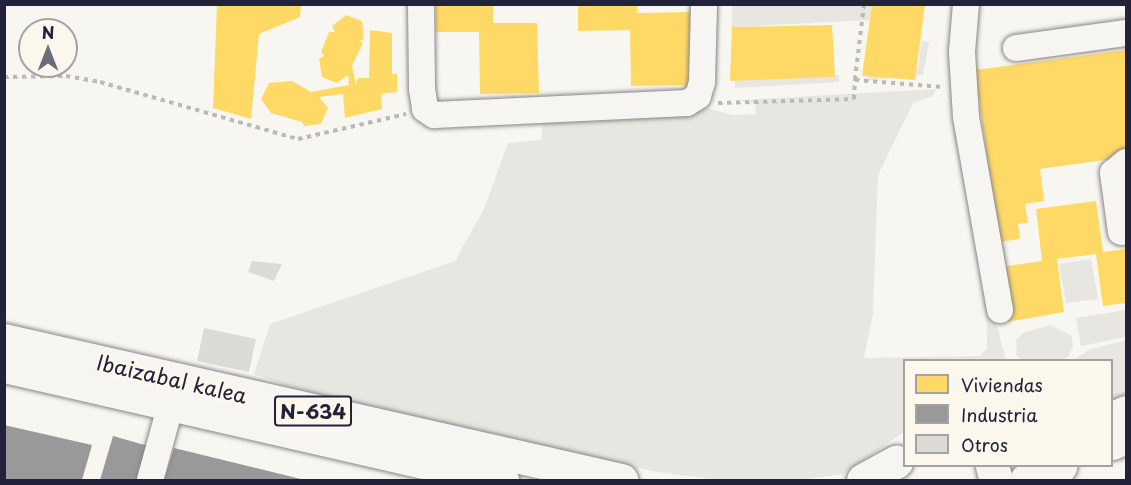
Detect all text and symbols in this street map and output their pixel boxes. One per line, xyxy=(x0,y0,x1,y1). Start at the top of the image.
north arrow xyxy=(18,18,78,78)
text: N xyxy=(42,20,54,44)
street label: Ibaizabal kalea xyxy=(94,348,250,408)
legend xyxy=(903,359,1113,467)
text: Viviendas xyxy=(961,371,1043,398)
road number: N-634 xyxy=(274,394,352,428)
text: Industria xyxy=(961,401,1038,428)
text: Otros xyxy=(961,431,1008,458)

